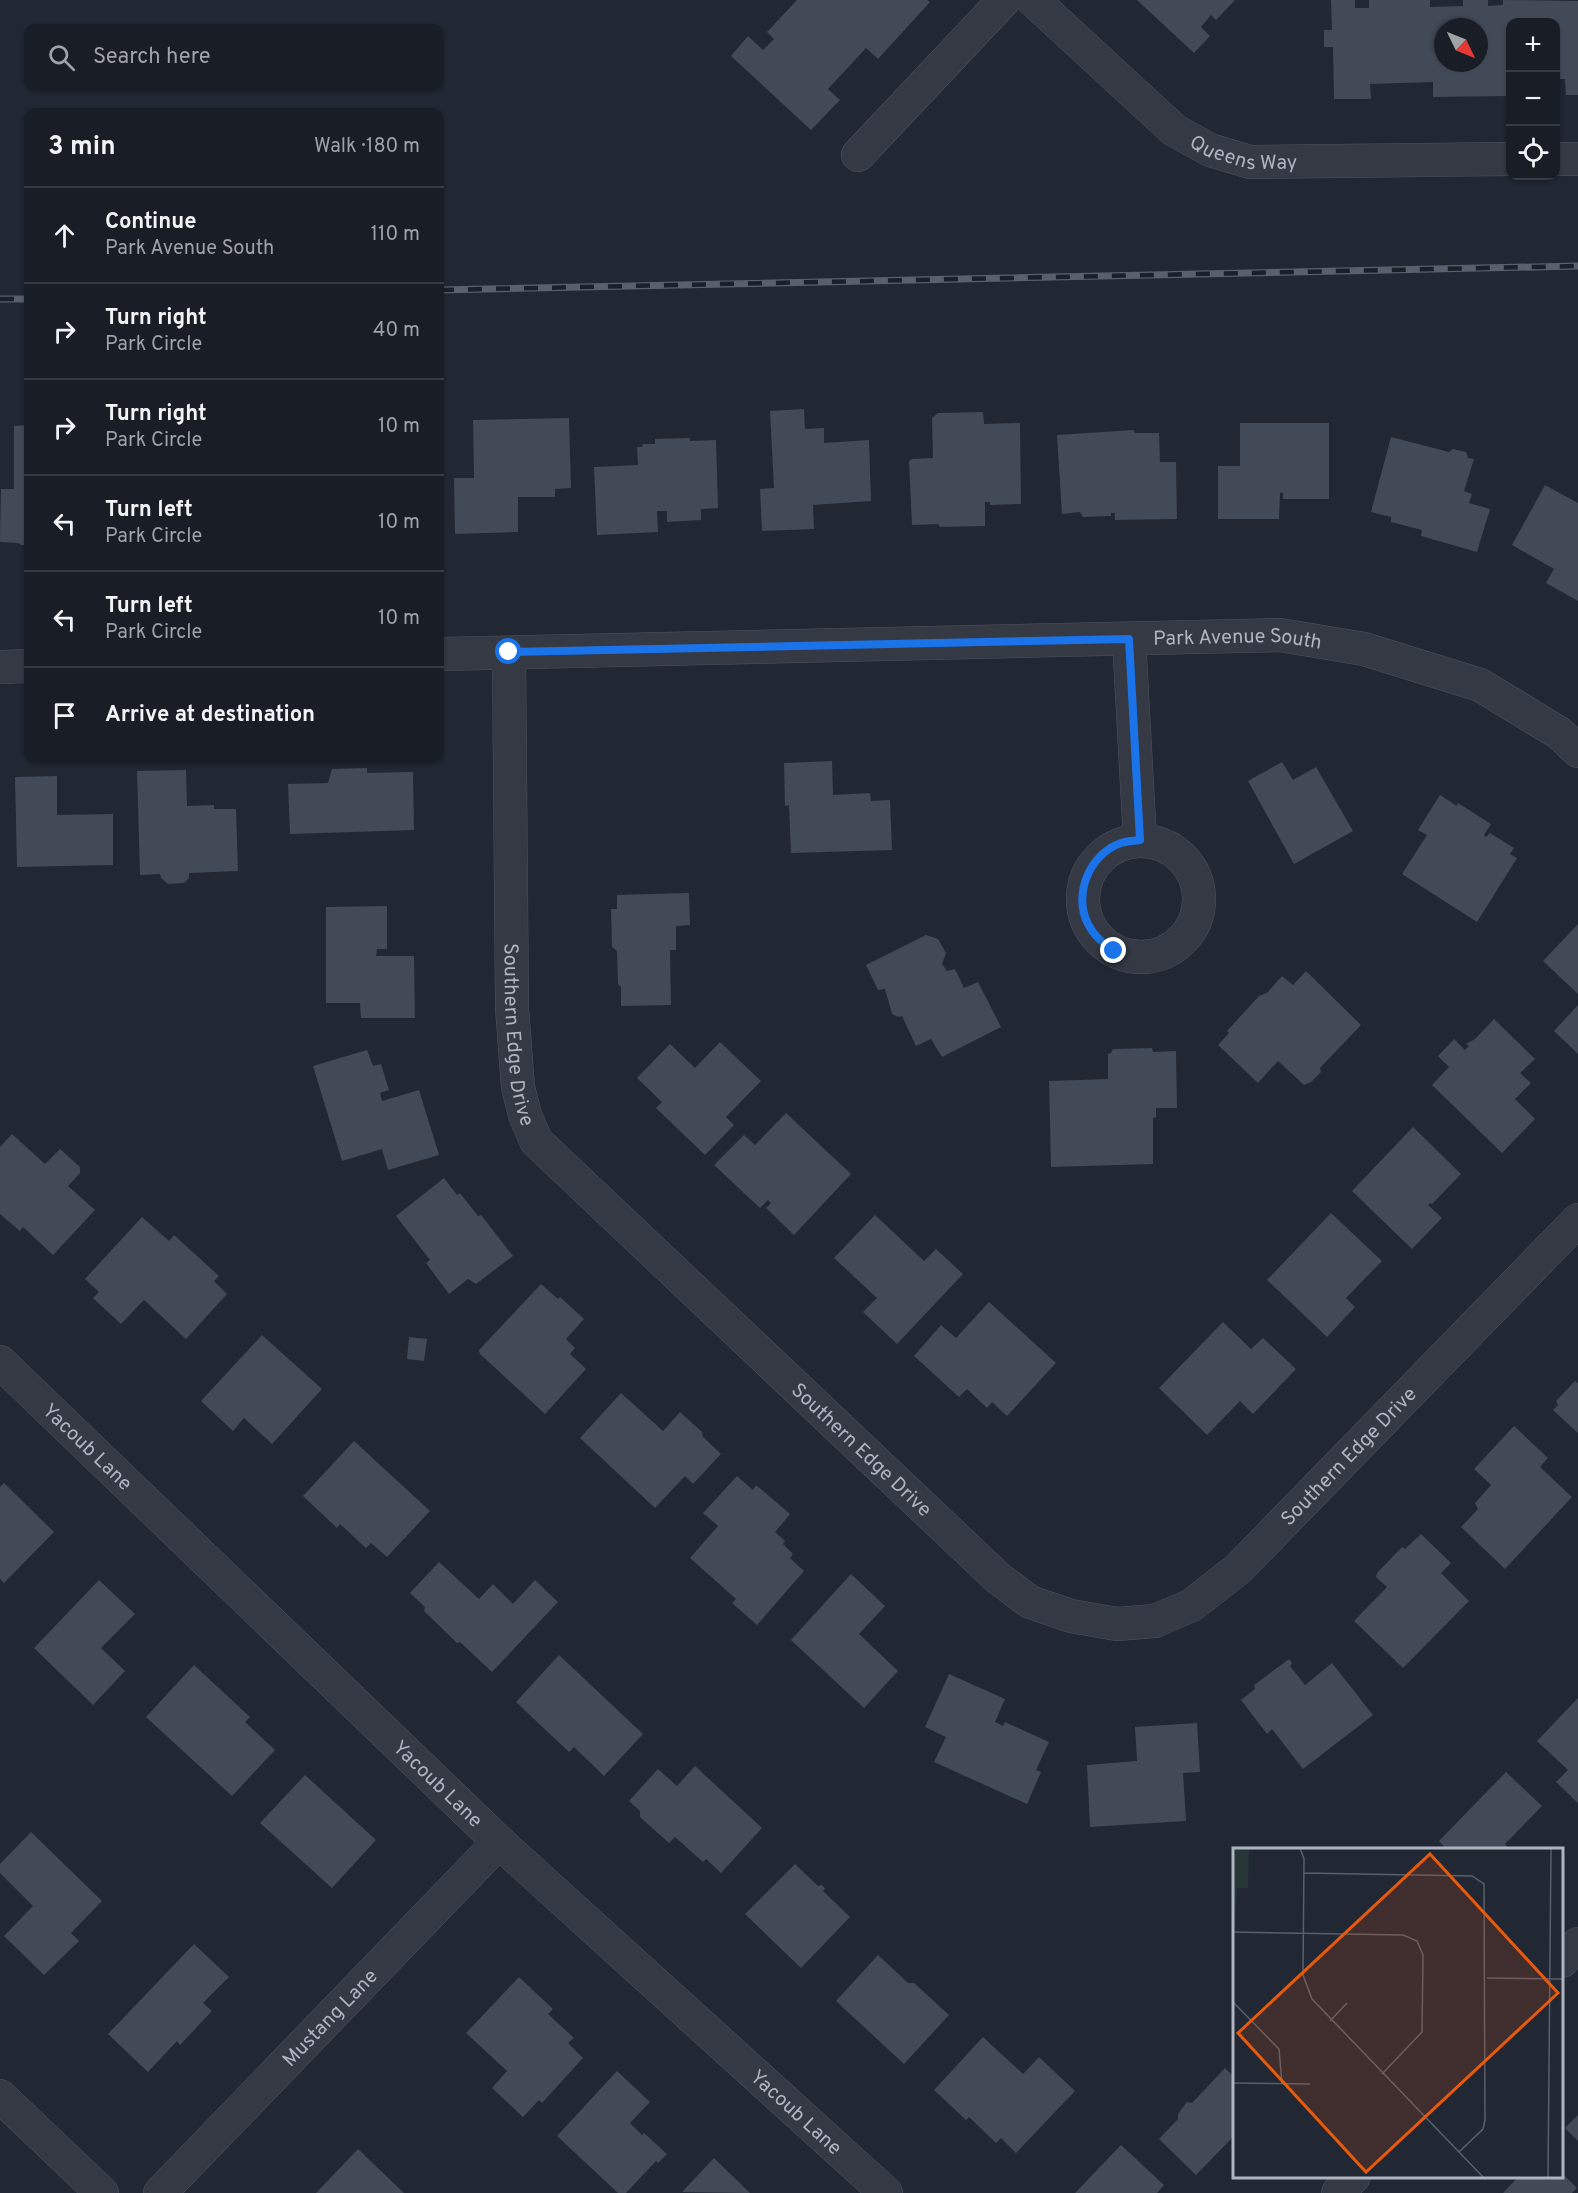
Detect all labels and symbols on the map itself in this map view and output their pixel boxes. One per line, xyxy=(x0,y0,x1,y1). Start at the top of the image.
north arrow xyxy=(1434,18,1488,72)
street label: Queens Way xyxy=(1184,130,1298,177)
street label: Park Avenue South xyxy=(1153,624,1324,657)
route start xyxy=(495,638,521,664)
route end xyxy=(1100,937,1126,963)
street label: Southern Edge Drive xyxy=(496,943,539,1131)
street label: Southern Edge Drive xyxy=(785,1378,936,1523)
street label: Southern Edge Drive xyxy=(1276,1382,1423,1532)
street label: Yacoub Lane xyxy=(36,1399,137,1497)
street label: Yacoub Lane xyxy=(386,1736,487,1834)
inset map xyxy=(1233,1848,1563,2178)
street label: Mustang Lane xyxy=(278,1964,384,2073)
street label: Yacoub Lane xyxy=(744,2065,847,2162)

